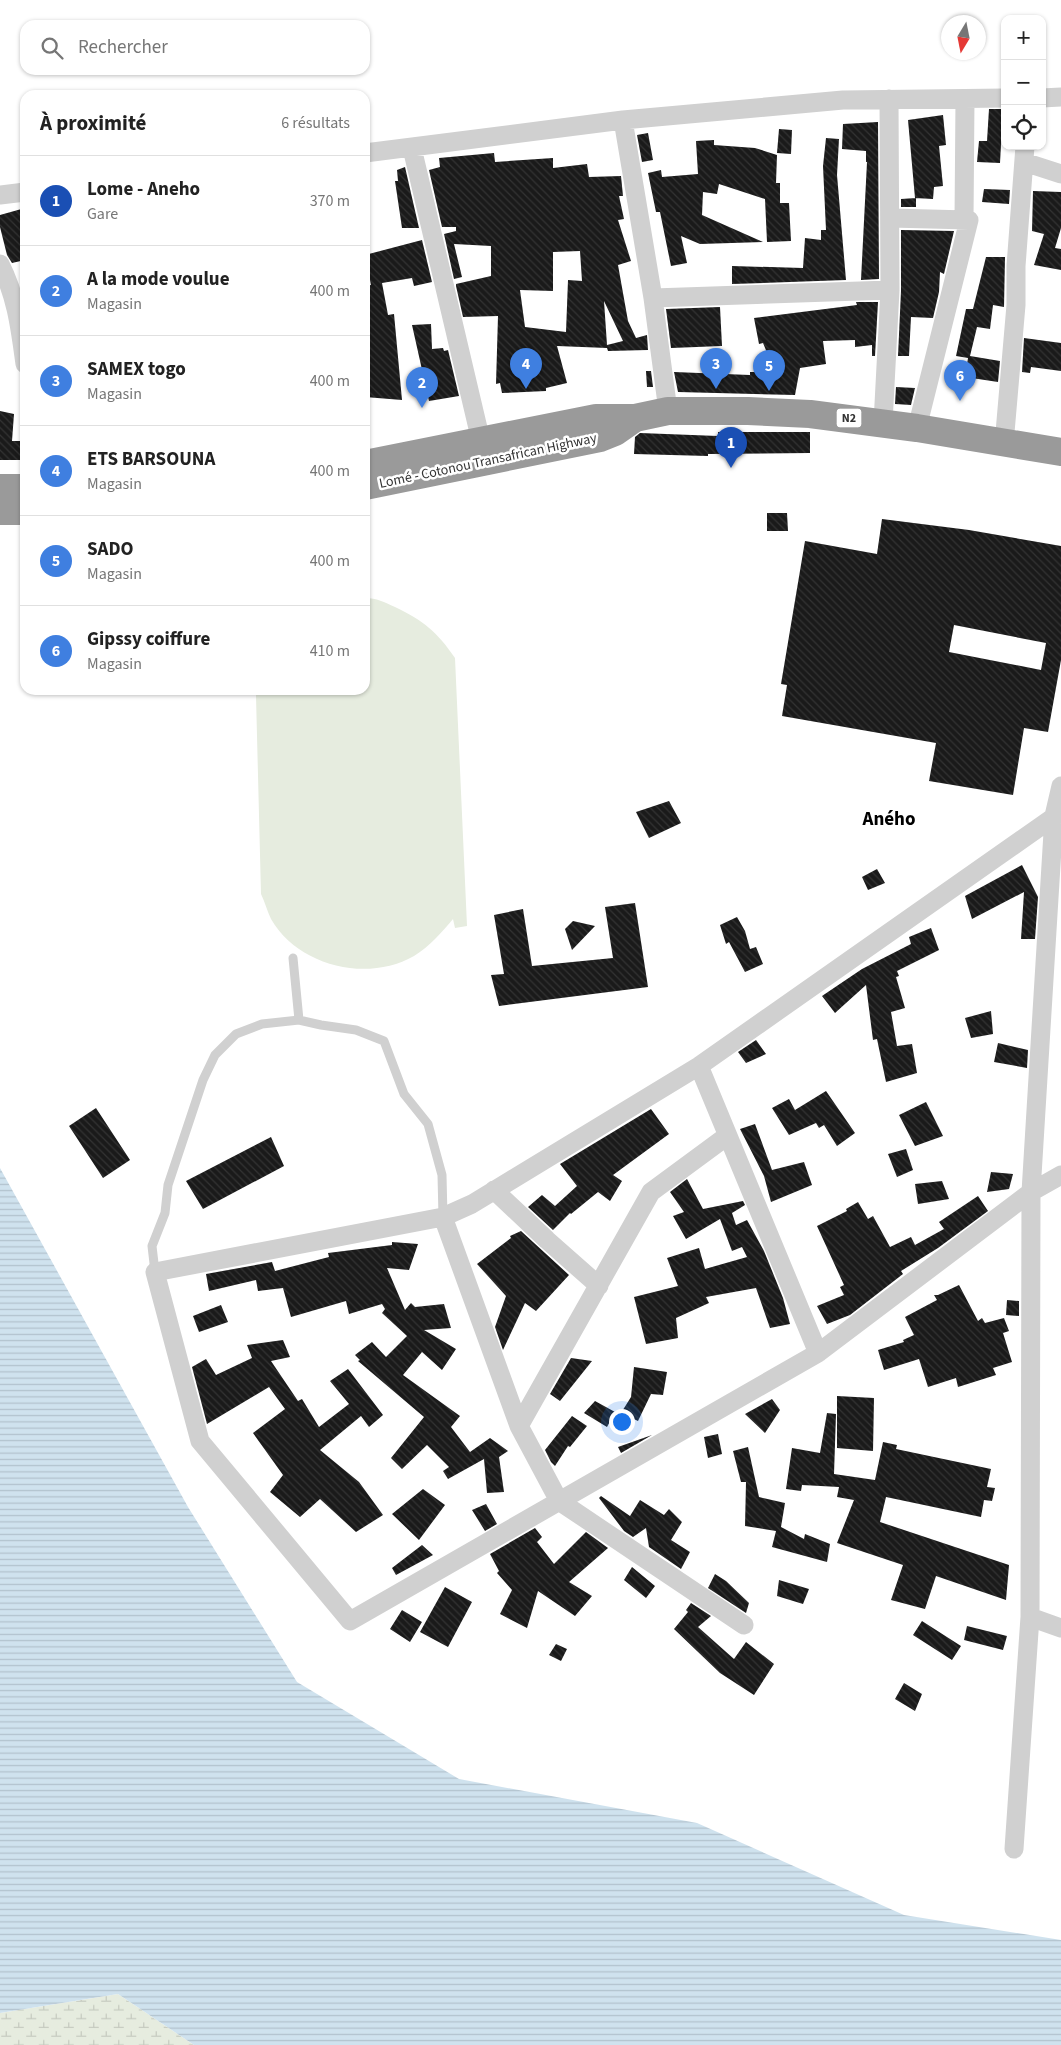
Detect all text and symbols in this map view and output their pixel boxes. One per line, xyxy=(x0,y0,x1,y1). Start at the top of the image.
north arrow xyxy=(941,15,986,60)
map controls xyxy=(1001,15,1046,150)
button: + xyxy=(1001,15,1046,60)
search box xyxy=(20,20,370,75)
icon: search xyxy=(38,34,66,62)
text: Rechercher xyxy=(78,34,168,61)
button: − xyxy=(1001,60,1046,105)
button: locate xyxy=(1001,105,1046,150)
text: À proximité xyxy=(40,108,146,138)
text: 6 résultats xyxy=(281,112,350,134)
text: Lome - Aneho xyxy=(87,176,200,203)
text: 1 xyxy=(52,190,60,212)
text: 370 m xyxy=(310,190,350,212)
text: Gare xyxy=(87,203,118,225)
text: A la mode voulue xyxy=(87,266,229,293)
text: 2 xyxy=(52,280,60,302)
text: 400 m xyxy=(310,280,350,302)
text: Magasin xyxy=(87,293,142,315)
pin: 4 xyxy=(510,348,542,389)
pin: 3 xyxy=(700,348,732,389)
pin: 5 xyxy=(753,350,785,391)
text: SAMEX togo xyxy=(87,356,186,383)
pin: 6 xyxy=(944,360,976,401)
pin: 2 xyxy=(406,367,438,408)
text: 3 xyxy=(52,370,60,392)
text: 400 m xyxy=(310,370,350,392)
text: Magasin xyxy=(87,383,142,405)
road number: N2 xyxy=(836,408,862,428)
pin: 1 xyxy=(715,427,747,468)
street label: Lomé - Cotonou Transafrican Highway xyxy=(377,428,599,494)
text: ETS BARSOUNA xyxy=(87,446,215,473)
text: 4 xyxy=(52,460,60,482)
text: 400 m xyxy=(310,460,350,482)
text: Magasin xyxy=(87,473,142,495)
text: SADO xyxy=(87,536,134,563)
text: 5 xyxy=(52,550,60,572)
text: 400 m xyxy=(310,550,350,572)
text: Magasin xyxy=(87,563,142,585)
text: Gipssy coiffure xyxy=(87,626,210,653)
text: 6 xyxy=(52,640,60,662)
text: 410 m xyxy=(310,640,350,662)
text: Magasin xyxy=(87,653,142,675)
district label: Aného xyxy=(862,806,916,833)
your location xyxy=(609,1409,635,1435)

